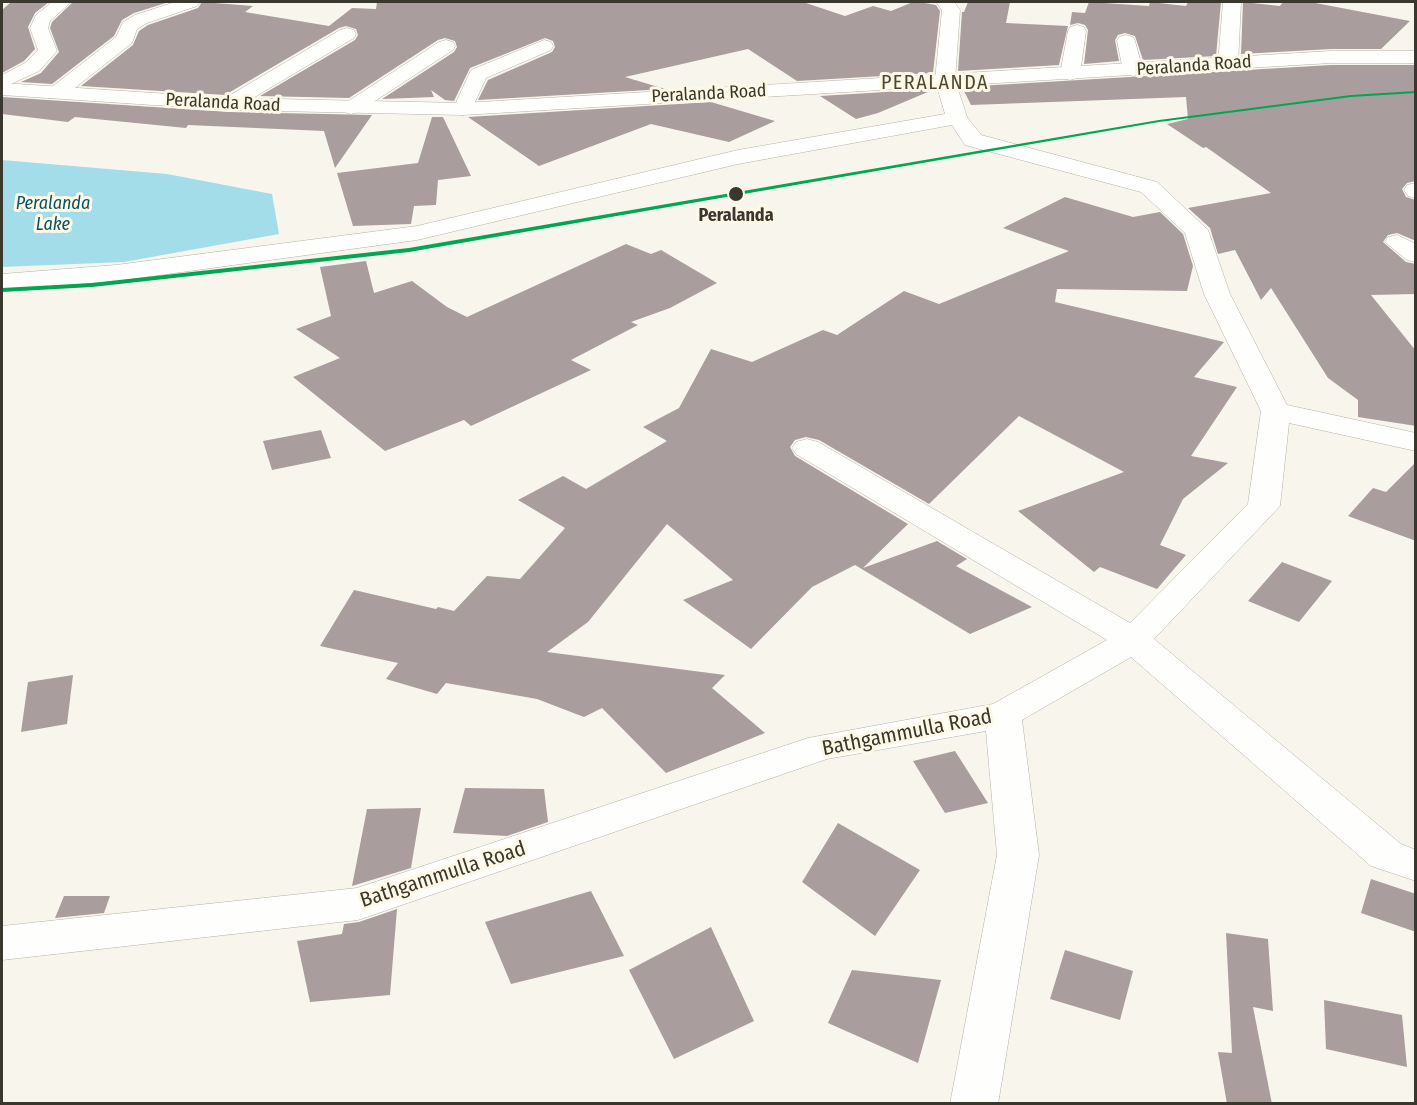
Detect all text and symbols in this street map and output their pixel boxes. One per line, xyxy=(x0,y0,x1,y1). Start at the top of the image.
street label: Peralanda Road xyxy=(1136,51,1252,81)
district label: PERALANDA xyxy=(881,71,989,95)
street label: Peralanda Road xyxy=(651,80,767,108)
street label: Peralanda Road xyxy=(165,89,281,117)
marker: Peralanda xyxy=(727,185,745,203)
water label: Peralanda Lake xyxy=(16,193,90,236)
place label: Peralanda xyxy=(698,205,774,227)
street label: Bathgammulla Road xyxy=(820,704,994,762)
street label: Bathgammulla Road xyxy=(357,836,529,914)

